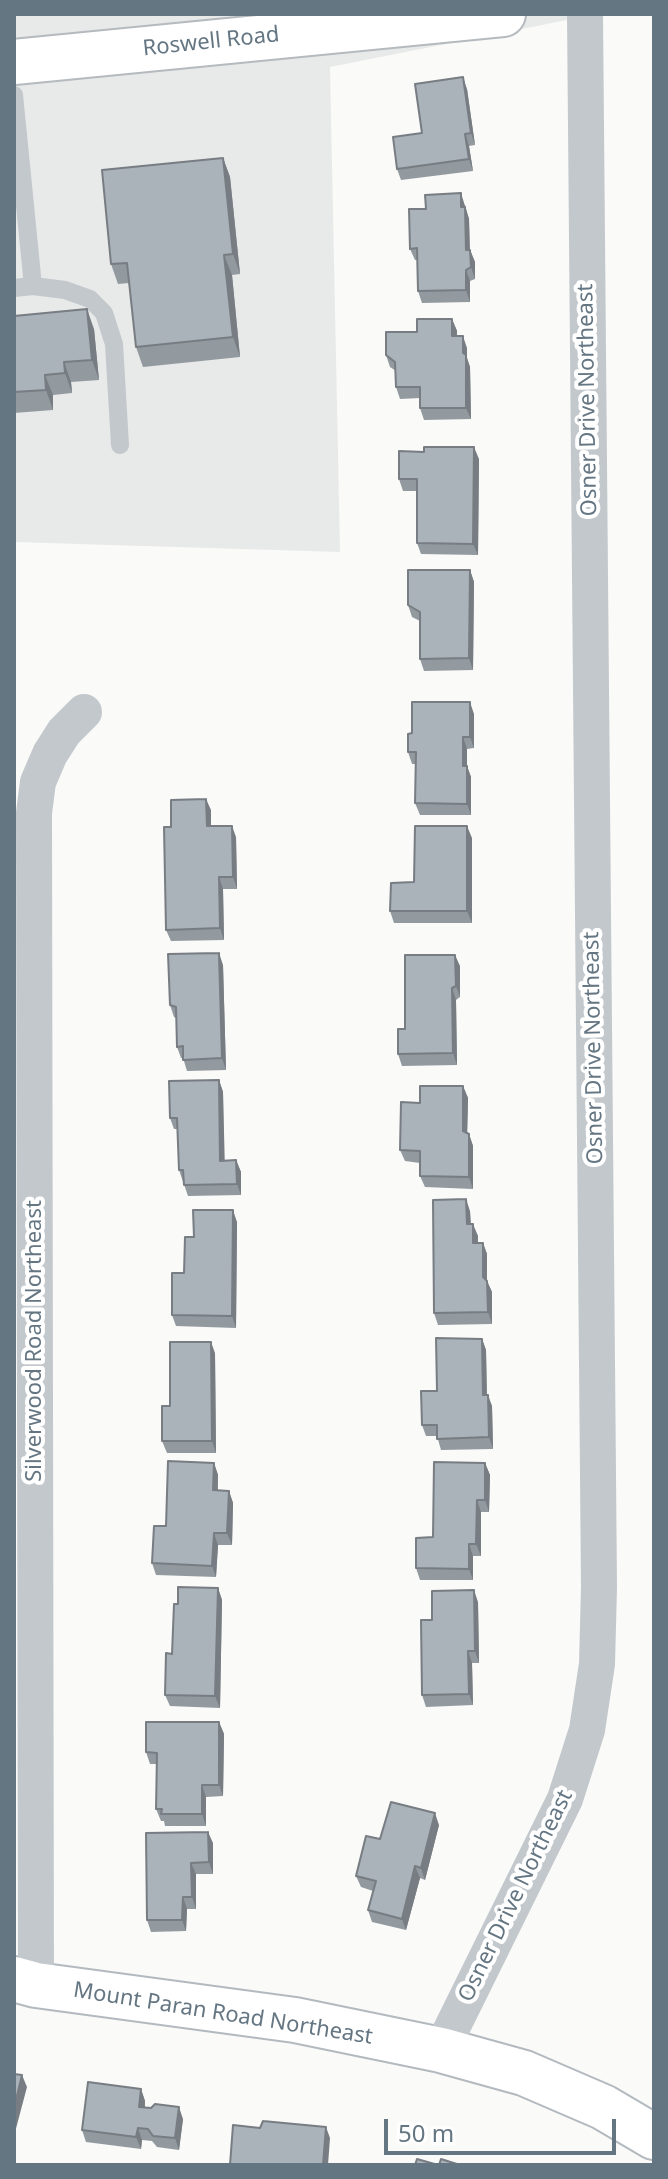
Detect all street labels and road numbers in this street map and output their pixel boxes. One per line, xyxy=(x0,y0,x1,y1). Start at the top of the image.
street label: Roswell Road xyxy=(141,22,281,62)
street label: Osner Drive Northeast xyxy=(573,284,603,516)
street label: Osner Drive Northeast xyxy=(579,932,609,1164)
street label: Silverwood Road Northeast xyxy=(22,1200,48,1482)
street label: Osner Drive Northeast xyxy=(453,1786,579,2006)
street label: Mount Paran Road Northeast xyxy=(72,1977,374,2051)

